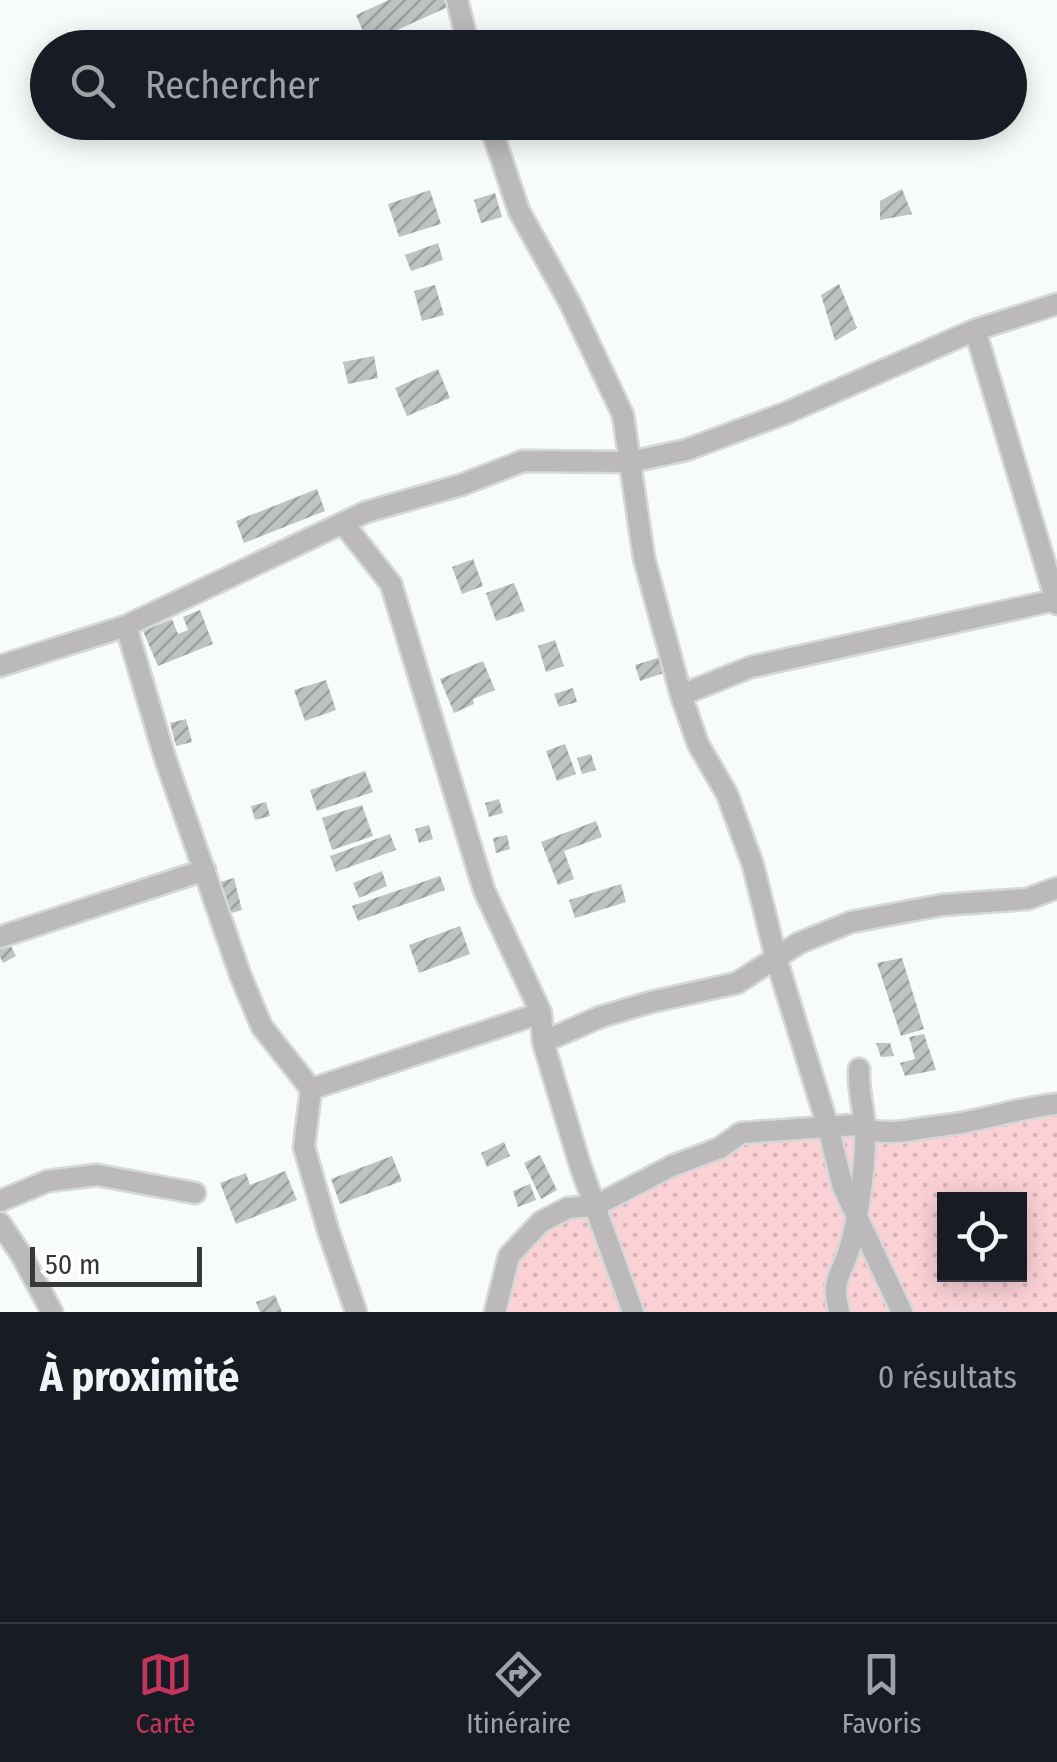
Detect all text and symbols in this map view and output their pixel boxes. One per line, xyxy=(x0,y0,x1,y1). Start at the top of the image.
search box xyxy=(30,30,1027,140)
icon: search xyxy=(65,58,120,113)
text: Rechercher xyxy=(145,62,320,108)
map controls xyxy=(937,1192,1027,1282)
button: locate xyxy=(937,1192,1027,1282)
scale bar xyxy=(30,1242,202,1286)
text: 50 m xyxy=(45,1248,101,1281)
text: À proximité xyxy=(40,1352,239,1402)
text: 0 résultats xyxy=(878,1358,1017,1396)
tab: Carte xyxy=(135,1647,195,1740)
tab: Itinéraire xyxy=(466,1647,571,1740)
tab: Favoris xyxy=(842,1647,922,1740)

